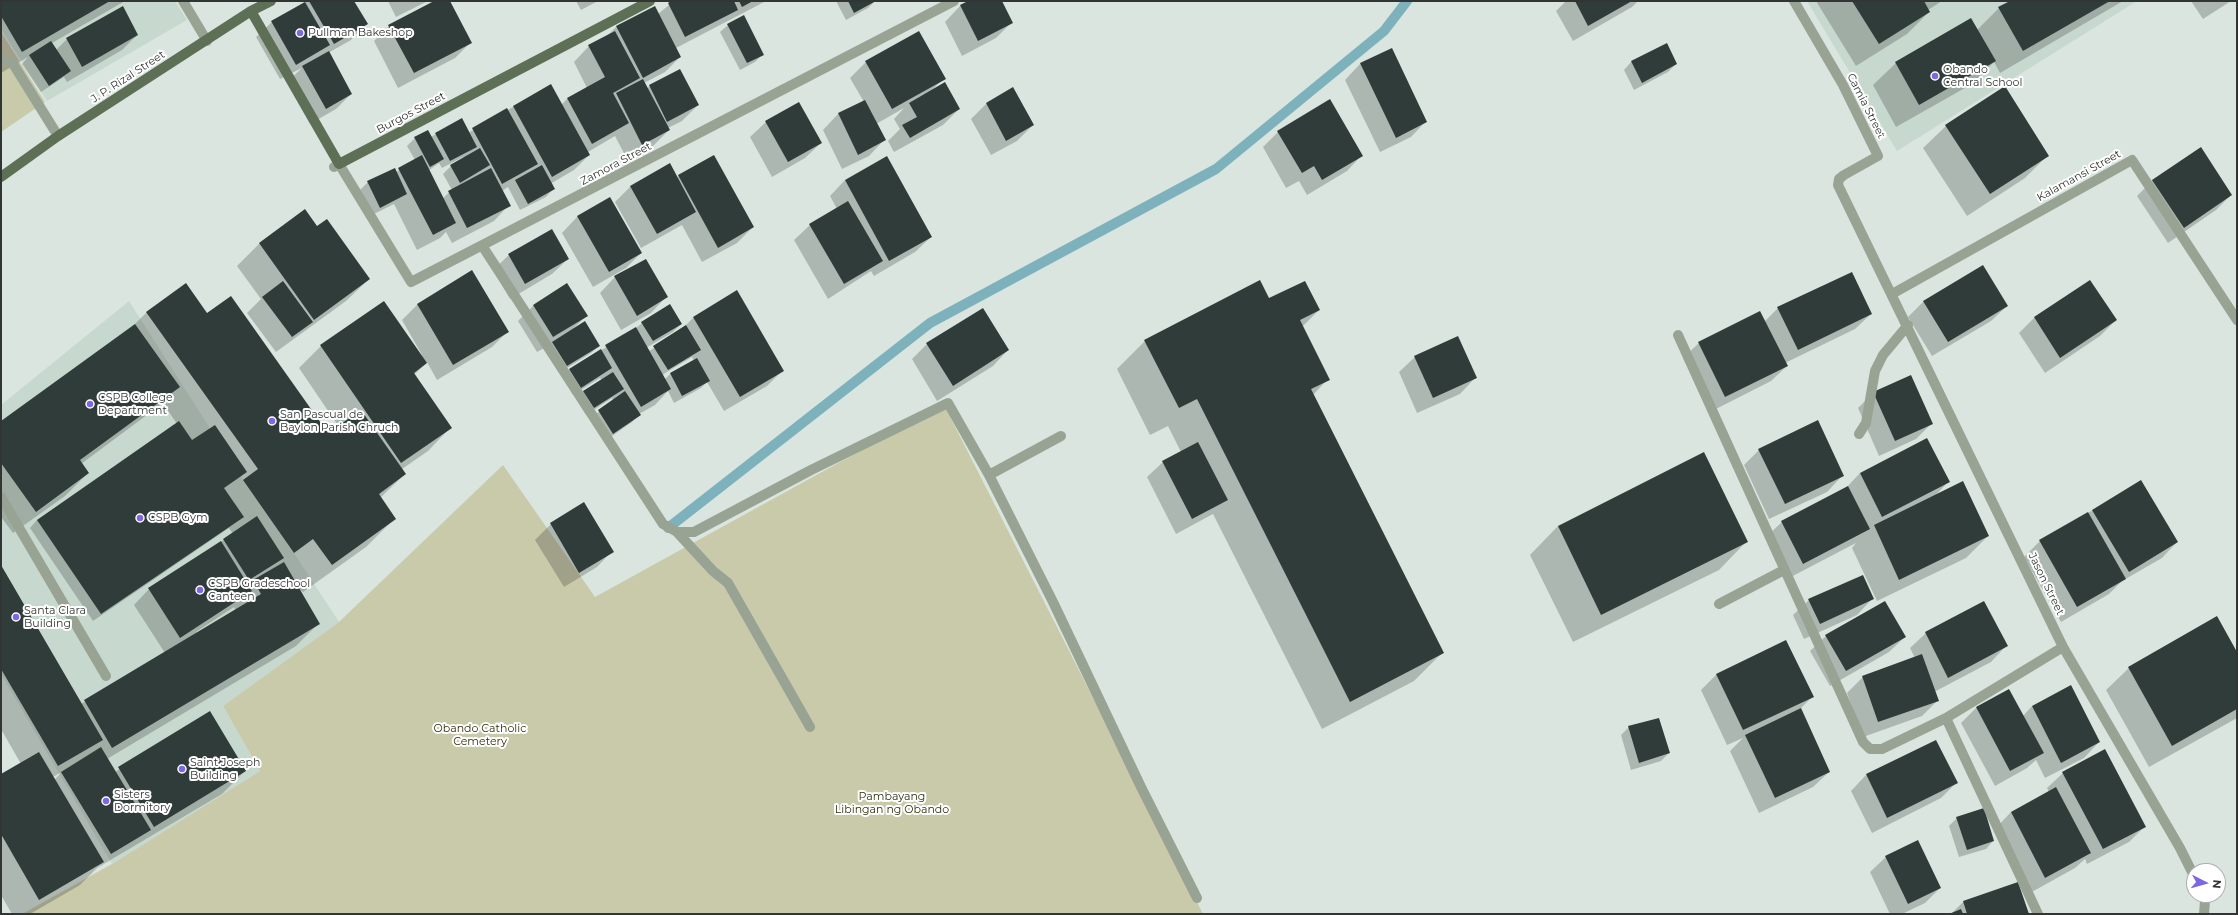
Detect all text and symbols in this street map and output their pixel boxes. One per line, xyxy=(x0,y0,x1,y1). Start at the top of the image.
place label: Pullman Bakeshop xyxy=(308,26,413,40)
marker: Pullman Bakeshop xyxy=(295,28,305,38)
street label: J. P. Rizal Street xyxy=(89,48,167,106)
place label: Obando Central School xyxy=(1943,63,2022,89)
street label: Camia Street xyxy=(1844,71,1888,141)
marker: Obando Central School xyxy=(1930,71,1940,81)
street label: Burgos Street xyxy=(374,89,448,137)
street label: Zamora Street xyxy=(578,140,654,188)
street label: Kalamansi Street xyxy=(2035,148,2123,204)
place label: CSPB College Department xyxy=(98,391,173,417)
marker: CSPB College Department xyxy=(85,399,95,409)
place label: San Pascual de Baylon Parish Chruch xyxy=(280,408,398,434)
marker: San Pascual de Baylon Parish Chruch xyxy=(267,416,277,426)
place label: CSPB Gym xyxy=(148,511,208,525)
marker: CSPB Gym xyxy=(135,513,145,523)
street label: Jason Street xyxy=(2025,551,2067,617)
place label: CSPB Gradeschool Canteen xyxy=(208,577,310,603)
marker: CSPB Gradeschool Canteen xyxy=(195,585,205,595)
place label: Santa Clara Building xyxy=(24,604,86,630)
marker: Santa Clara Building xyxy=(11,612,21,622)
park label: Obando Catholic Cemetery xyxy=(434,722,526,748)
place label: Saint Joseph Building xyxy=(190,756,260,782)
marker: Saint Joseph Building xyxy=(177,764,187,774)
place label: Sisters Dormitory xyxy=(114,788,170,814)
park label: Pambayang Libingan ng Obando xyxy=(835,790,949,816)
marker: Sisters Dormitory xyxy=(101,796,111,806)
north arrow xyxy=(2186,863,2226,903)
text: N xyxy=(2210,879,2224,889)

